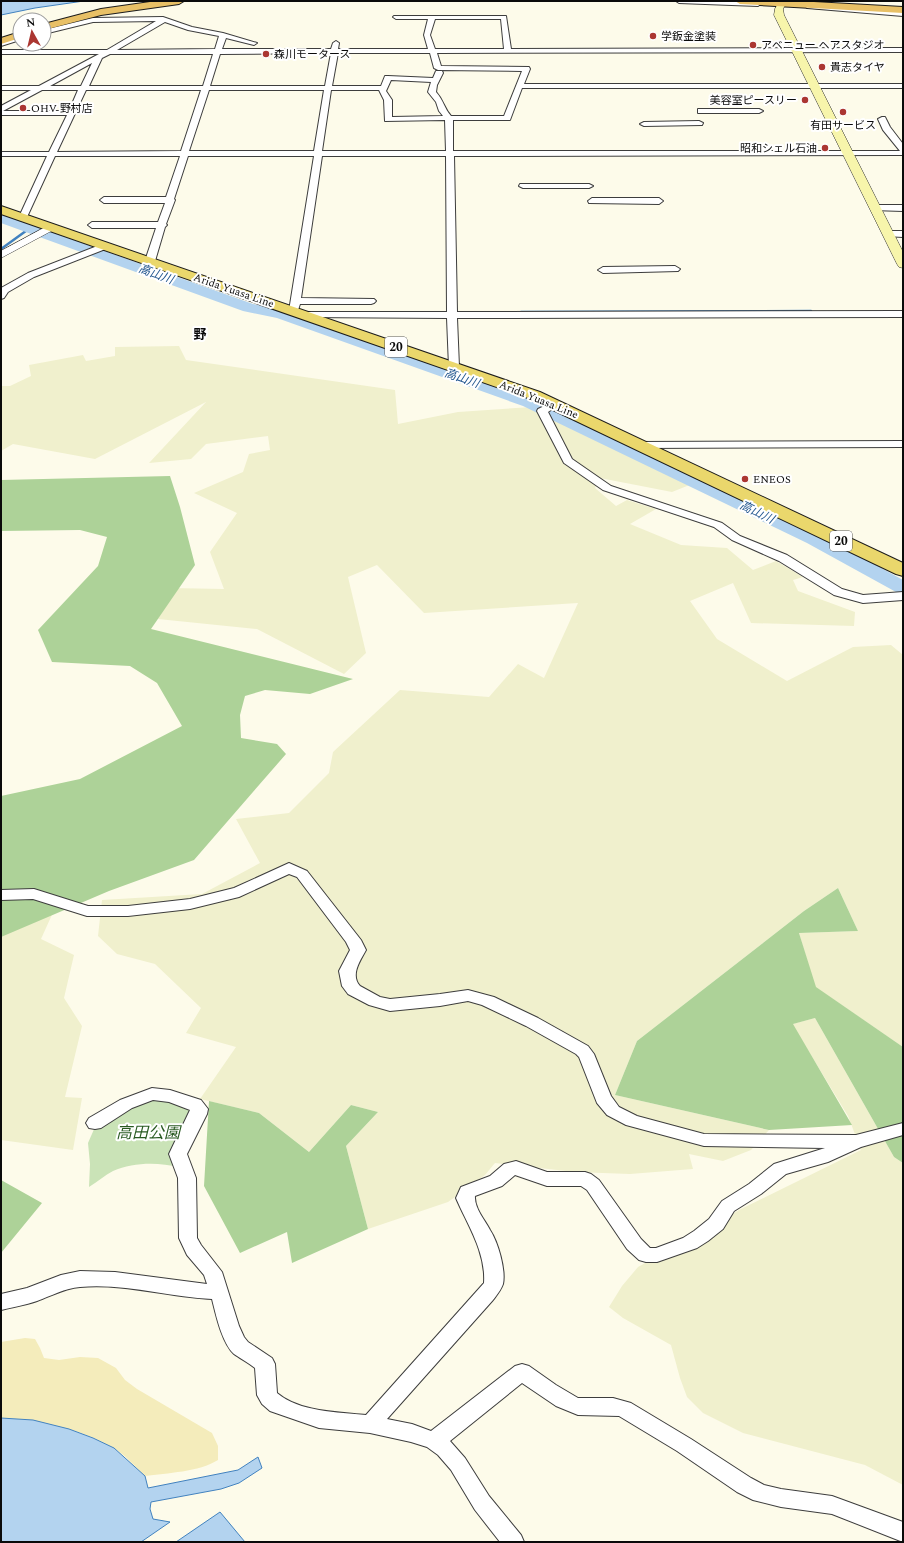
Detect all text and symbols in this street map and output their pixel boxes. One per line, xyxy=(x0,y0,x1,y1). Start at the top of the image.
north arrow xyxy=(12,12,52,52)
text: N xyxy=(25,14,36,32)
place label: 学鈑金塗装 xyxy=(661,28,716,45)
marker: 学鈑金塗装 xyxy=(648,31,658,41)
place label: アベニュー ヘアスタジオ xyxy=(761,37,885,54)
marker: アベニュー ヘアスタジオ xyxy=(748,40,758,50)
place label: 森川モータース xyxy=(274,46,350,63)
marker: 森川モータース xyxy=(261,49,271,59)
place label: 貴志タイヤ xyxy=(830,59,885,76)
marker: 貴志タイヤ xyxy=(817,62,827,72)
place label: 美容室ピースリー xyxy=(710,92,797,109)
marker: 美容室ピースリー xyxy=(800,95,810,105)
place label: OHV 野村店 xyxy=(31,100,93,117)
marker: OHV 野村店 xyxy=(18,103,28,113)
marker: 有田サービス xyxy=(838,107,848,117)
place label: 有田サービス xyxy=(810,117,876,134)
place label: 昭和シェル石油 xyxy=(740,140,817,157)
marker: 昭和シェル石油 xyxy=(820,143,830,153)
water label: 高山川 xyxy=(136,259,178,290)
street label: Arida Yuasa Line xyxy=(191,269,276,312)
district label: 野 xyxy=(193,325,207,345)
road number: 20 xyxy=(385,337,407,357)
water label: 高山川 xyxy=(442,364,484,394)
street label: Arida Yuasa Line xyxy=(497,376,581,423)
place label: ENEOS xyxy=(753,471,791,488)
marker: ENEOS xyxy=(740,474,750,484)
water label: 高山川 xyxy=(736,496,779,530)
road number: 20 xyxy=(830,531,852,551)
park label: 高田公園 xyxy=(116,1121,182,1145)

